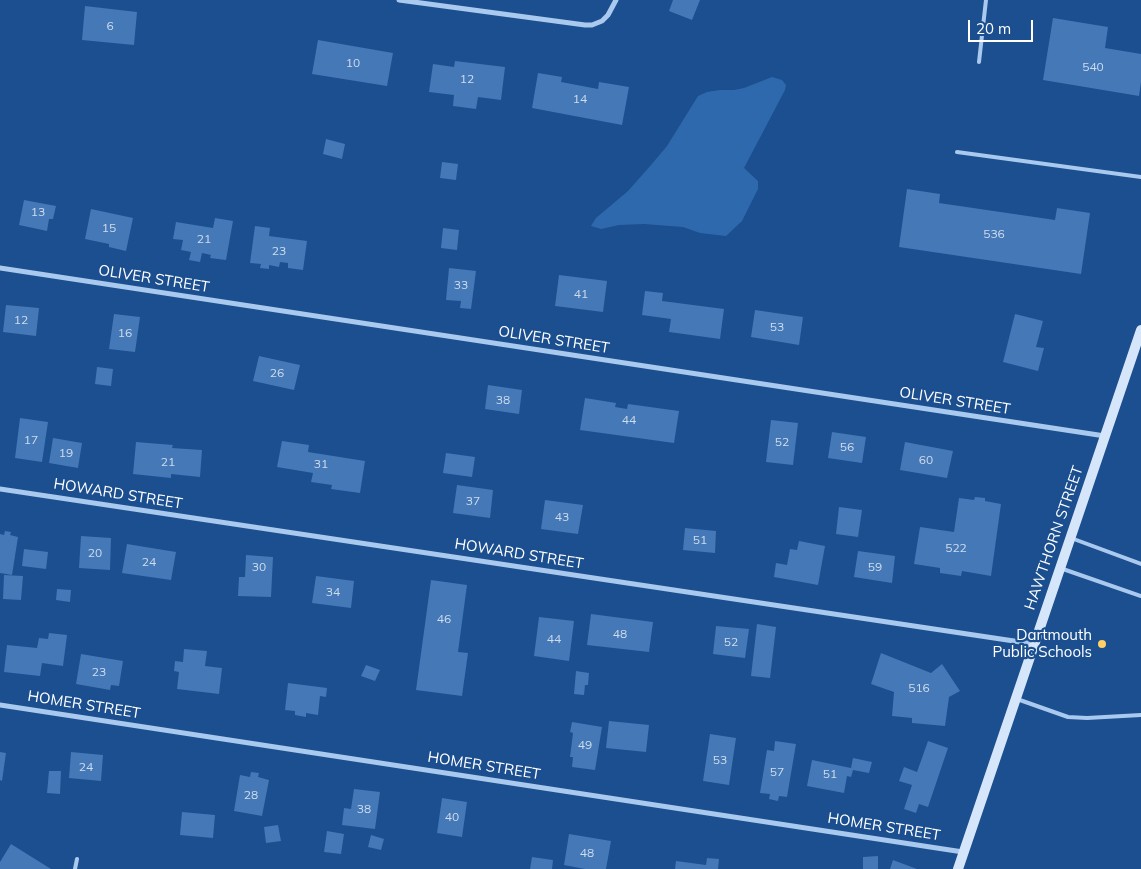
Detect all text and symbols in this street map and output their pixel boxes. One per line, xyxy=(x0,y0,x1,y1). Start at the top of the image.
scale bar xyxy=(971,10,1036,42)
house number: 6 xyxy=(106,19,114,33)
text: 20 m xyxy=(976,19,1011,38)
house number: 10 xyxy=(346,56,360,70)
house number: 540 xyxy=(1082,60,1104,74)
house number: 12 xyxy=(460,72,474,86)
house number: 14 xyxy=(573,92,587,106)
house number: 13 xyxy=(31,205,45,219)
house number: 15 xyxy=(102,221,116,235)
house number: 536 xyxy=(983,227,1005,241)
house number: 21 xyxy=(197,232,211,246)
house number: 23 xyxy=(272,244,286,258)
street label: OLIVER STREET xyxy=(97,261,211,297)
house number: 33 xyxy=(454,278,468,292)
house number: 41 xyxy=(574,287,588,301)
house number: 12 xyxy=(14,313,28,327)
house number: 53 xyxy=(770,320,784,334)
street label: OLIVER STREET xyxy=(497,322,611,358)
house number: 16 xyxy=(118,326,132,340)
house number: 26 xyxy=(270,366,284,380)
street label: OLIVER STREET xyxy=(898,383,1012,419)
house number: 38 xyxy=(496,393,510,407)
house number: 44 xyxy=(622,413,636,427)
house number: 17 xyxy=(24,433,38,447)
house number: 52 xyxy=(775,435,789,449)
house number: 56 xyxy=(840,440,854,454)
house number: 19 xyxy=(59,446,73,460)
house number: 60 xyxy=(919,453,933,467)
house number: 21 xyxy=(161,455,175,469)
house number: 31 xyxy=(314,457,328,471)
street label: HAWTHORN STREET xyxy=(1021,464,1087,612)
street label: HOWARD STREET xyxy=(52,475,184,513)
house number: 37 xyxy=(466,494,480,508)
house number: 43 xyxy=(555,510,569,524)
house number: 51 xyxy=(693,533,707,547)
street label: HOWARD STREET xyxy=(453,535,585,573)
house number: 522 xyxy=(945,541,967,555)
house number: 20 xyxy=(88,546,102,560)
house number: 24 xyxy=(142,555,156,569)
house number: 30 xyxy=(252,560,266,574)
house number: 59 xyxy=(868,560,882,574)
house number: 34 xyxy=(326,585,340,599)
house number: 46 xyxy=(437,612,451,626)
place label: Dartmouth Public Schools xyxy=(992,626,1092,661)
house number: 48 xyxy=(613,627,627,641)
house number: 44 xyxy=(547,632,561,646)
house number: 52 xyxy=(724,635,738,649)
marker: Dartmouth Public Schools xyxy=(1096,638,1108,650)
house number: 23 xyxy=(92,665,106,679)
house number: 516 xyxy=(908,681,930,695)
street label: HOMER STREET xyxy=(26,687,142,723)
house number: 49 xyxy=(578,738,592,752)
street label: HOMER STREET xyxy=(426,748,542,784)
house number: 53 xyxy=(713,753,727,767)
house number: 24 xyxy=(79,760,93,774)
house number: 57 xyxy=(770,765,784,779)
house number: 51 xyxy=(823,767,837,781)
house number: 28 xyxy=(244,788,258,802)
house number: 38 xyxy=(357,802,371,816)
street label: HOMER STREET xyxy=(826,809,942,845)
house number: 40 xyxy=(445,810,459,824)
house number: 48 xyxy=(580,846,594,860)

